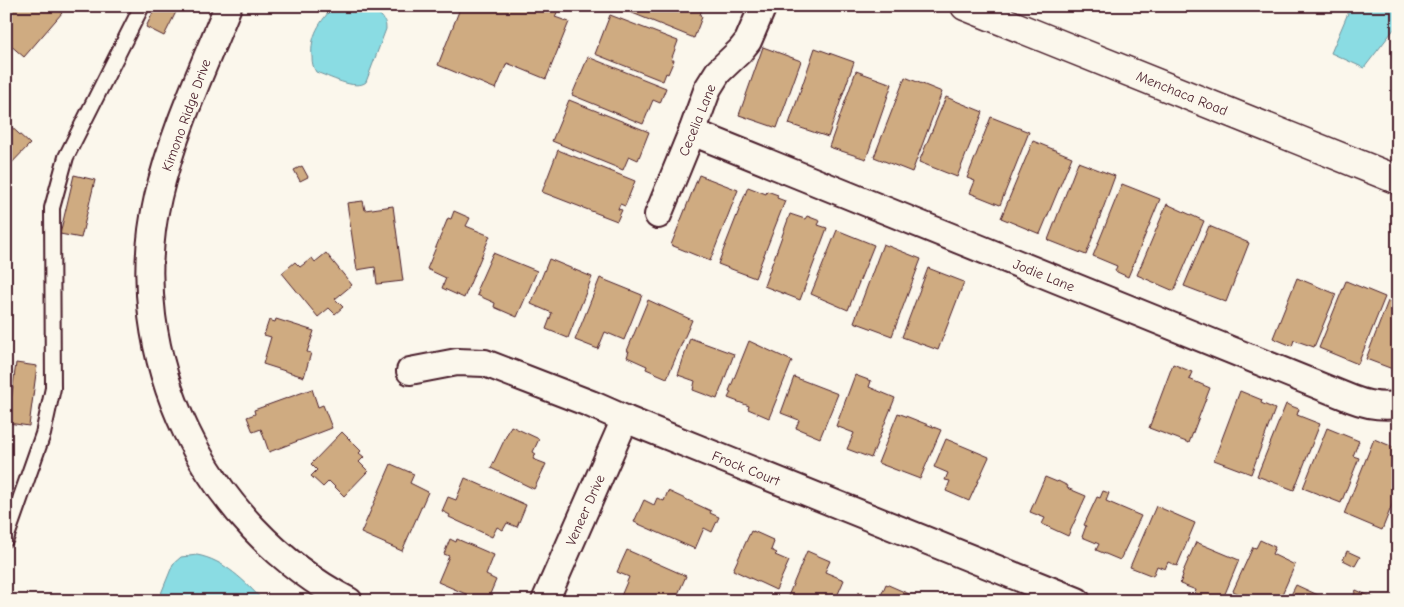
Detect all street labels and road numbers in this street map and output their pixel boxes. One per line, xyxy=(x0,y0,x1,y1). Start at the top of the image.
street label: Kimono Ridge Drive xyxy=(158,57,215,174)
street label: Menchaca Road xyxy=(1134,67,1230,119)
street label: Cecelia Lane xyxy=(675,82,720,159)
street label: Jodie Lane xyxy=(1011,255,1077,295)
street label: Frock Court xyxy=(709,447,783,490)
street label: Veneer Drive xyxy=(562,472,609,548)

